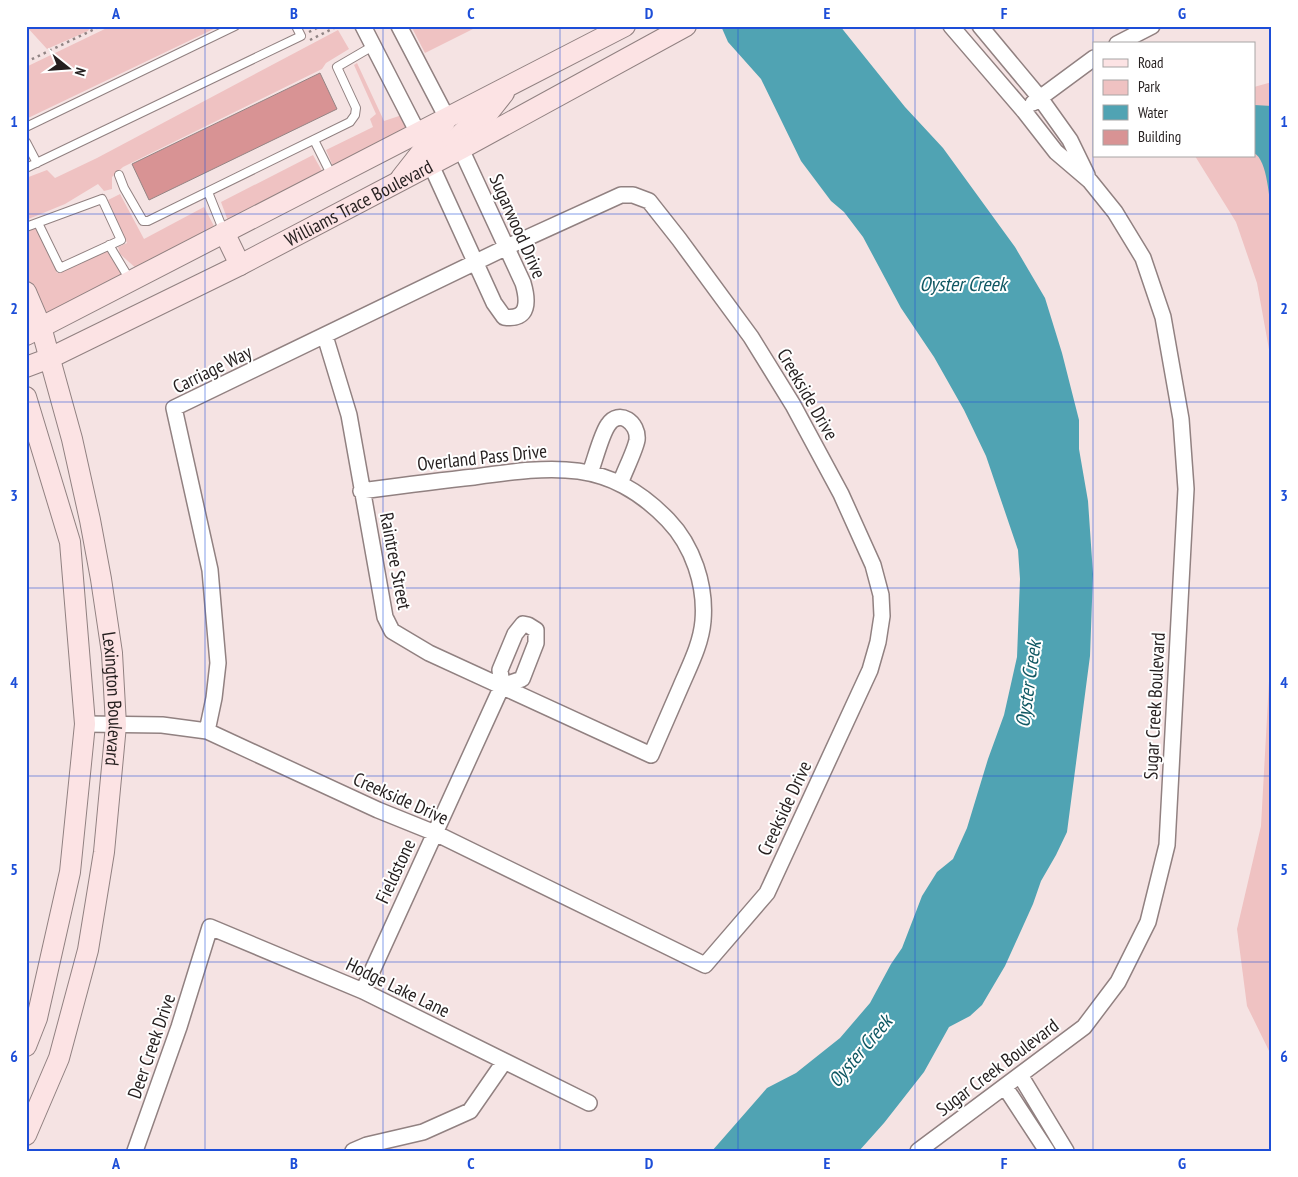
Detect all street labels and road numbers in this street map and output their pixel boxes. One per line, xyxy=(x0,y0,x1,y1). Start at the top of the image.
street label: Williams Trace Boulevard xyxy=(280,154,437,251)
street label: Sugarwood Drive xyxy=(484,170,552,282)
street label: Carriage Way xyxy=(169,339,256,398)
street label: Creekside Drive xyxy=(772,344,844,444)
street label: Overland Pass Drive xyxy=(416,438,548,476)
street label: Raintree Street xyxy=(375,510,417,612)
street label: Lexington Boulevard xyxy=(97,630,128,767)
street label: Sugar Creek Boulevard xyxy=(1138,632,1170,780)
street label: Creekside Drive xyxy=(752,757,816,859)
street label: Creekside Drive xyxy=(350,766,452,830)
street label: Fieldstone xyxy=(370,835,420,907)
street label: Hodge Lake Lane xyxy=(342,952,454,1022)
street label: Deer Creek Drive xyxy=(122,990,180,1102)
street label: Sugar Creek Boulevard xyxy=(931,1013,1063,1121)

